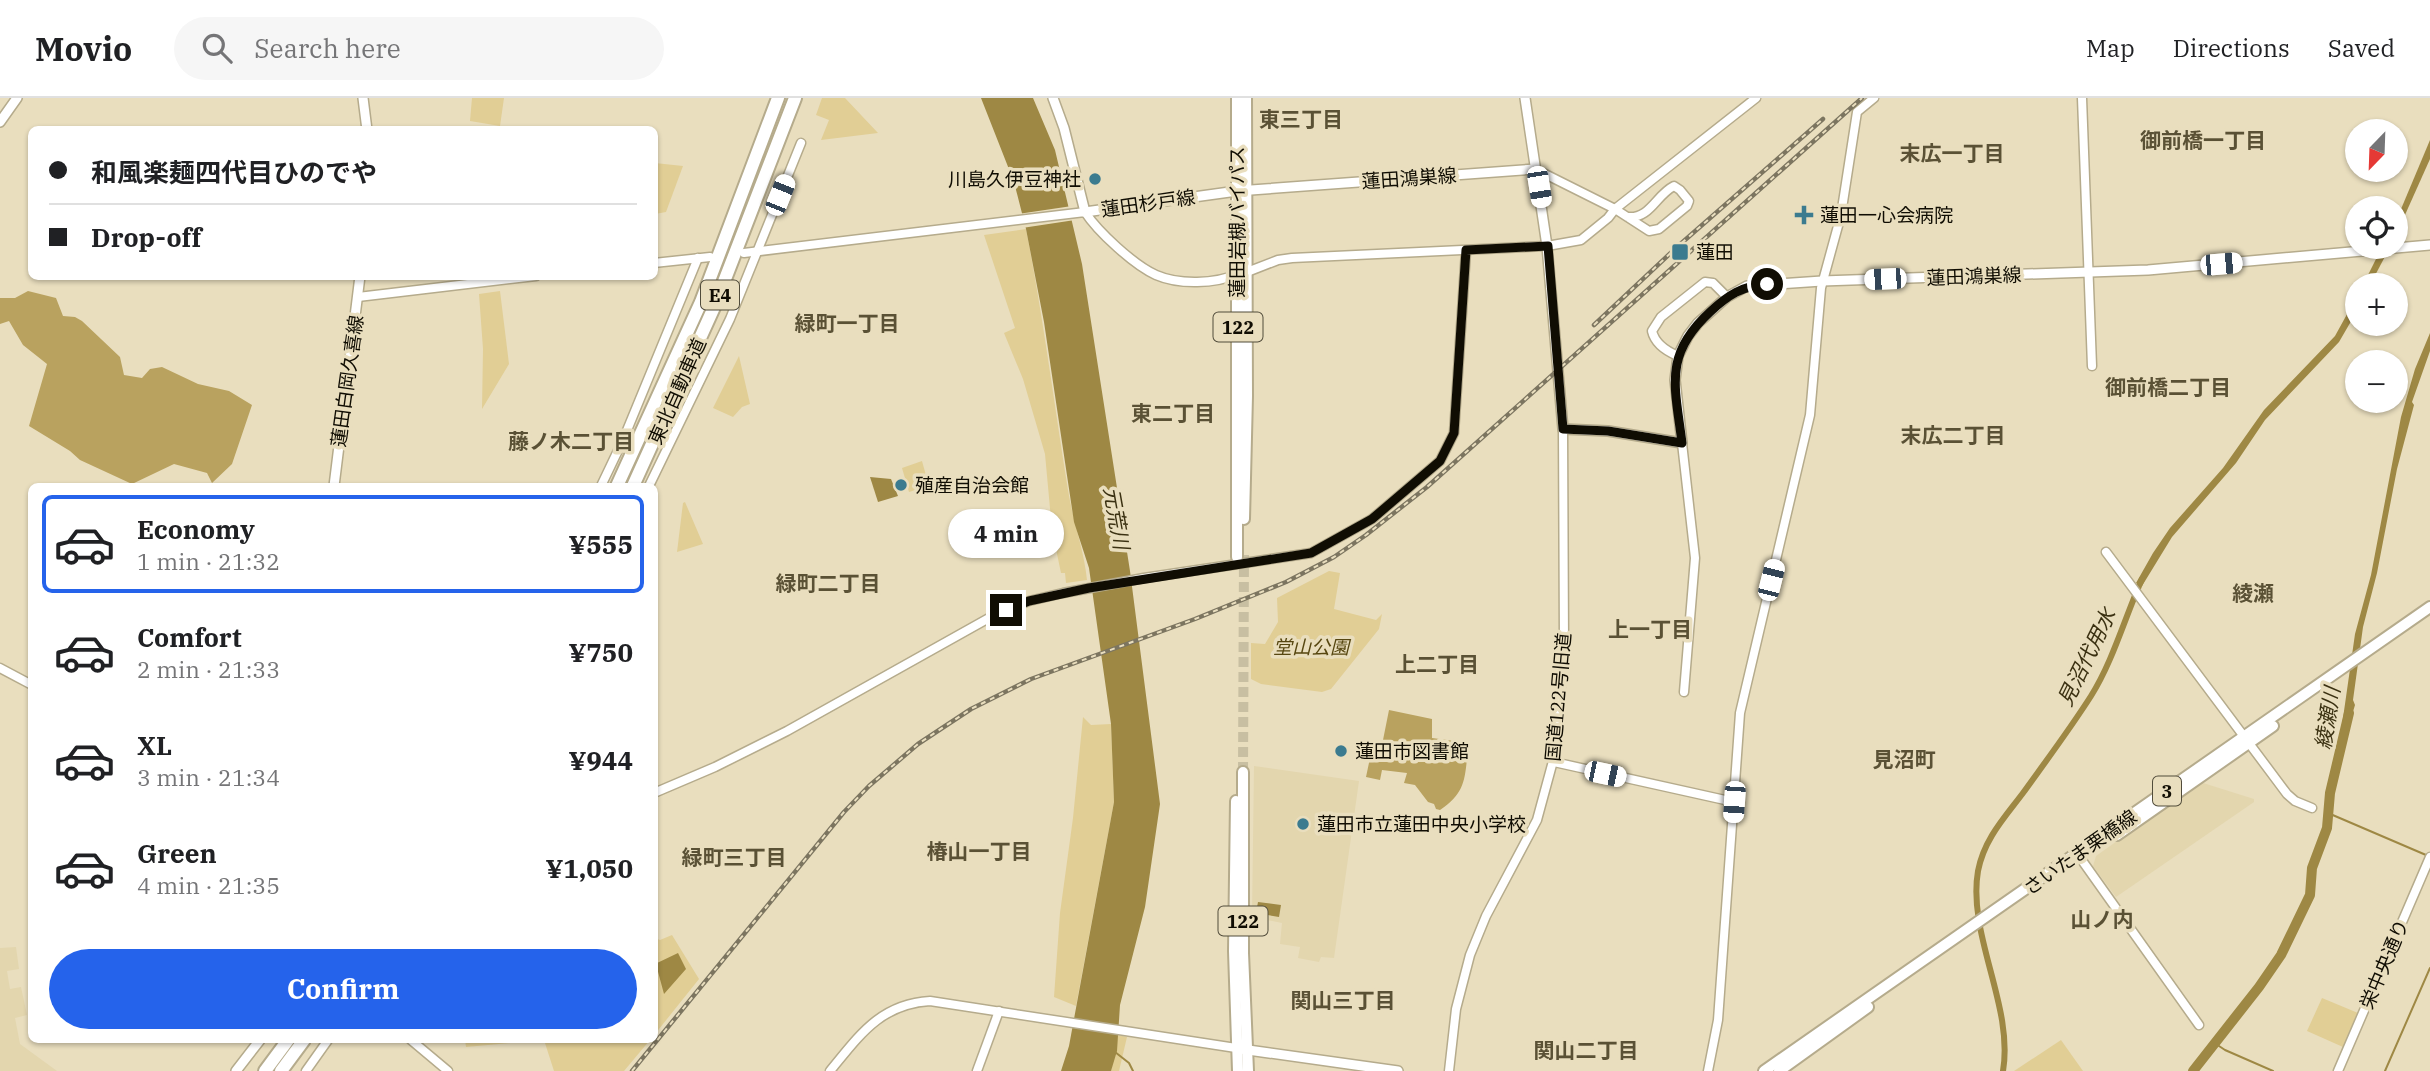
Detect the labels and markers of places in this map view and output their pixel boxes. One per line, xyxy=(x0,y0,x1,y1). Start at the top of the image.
place label: 川島久伊豆神社 xyxy=(948,167,1081,191)
marker: 川島久伊豆神社 xyxy=(1087,171,1103,187)
place label: 蓮田一心会病院 xyxy=(1820,203,1953,227)
marker: 蓮田一心会病院 xyxy=(1794,205,1814,225)
place label: 蓮田 xyxy=(1696,240,1734,264)
marker: 蓮田 xyxy=(1670,242,1690,262)
place label: 殖産自治会館 xyxy=(915,473,1029,497)
marker: 殖産自治会館 xyxy=(893,477,909,493)
place label: 蓮田市図書館 xyxy=(1355,739,1469,763)
marker: 蓮田市図書館 xyxy=(1333,743,1349,759)
place label: 蓮田市立蓮田中央小学校 xyxy=(1317,812,1526,836)
marker: 蓮田市立蓮田中央小学校 xyxy=(1295,816,1311,832)

